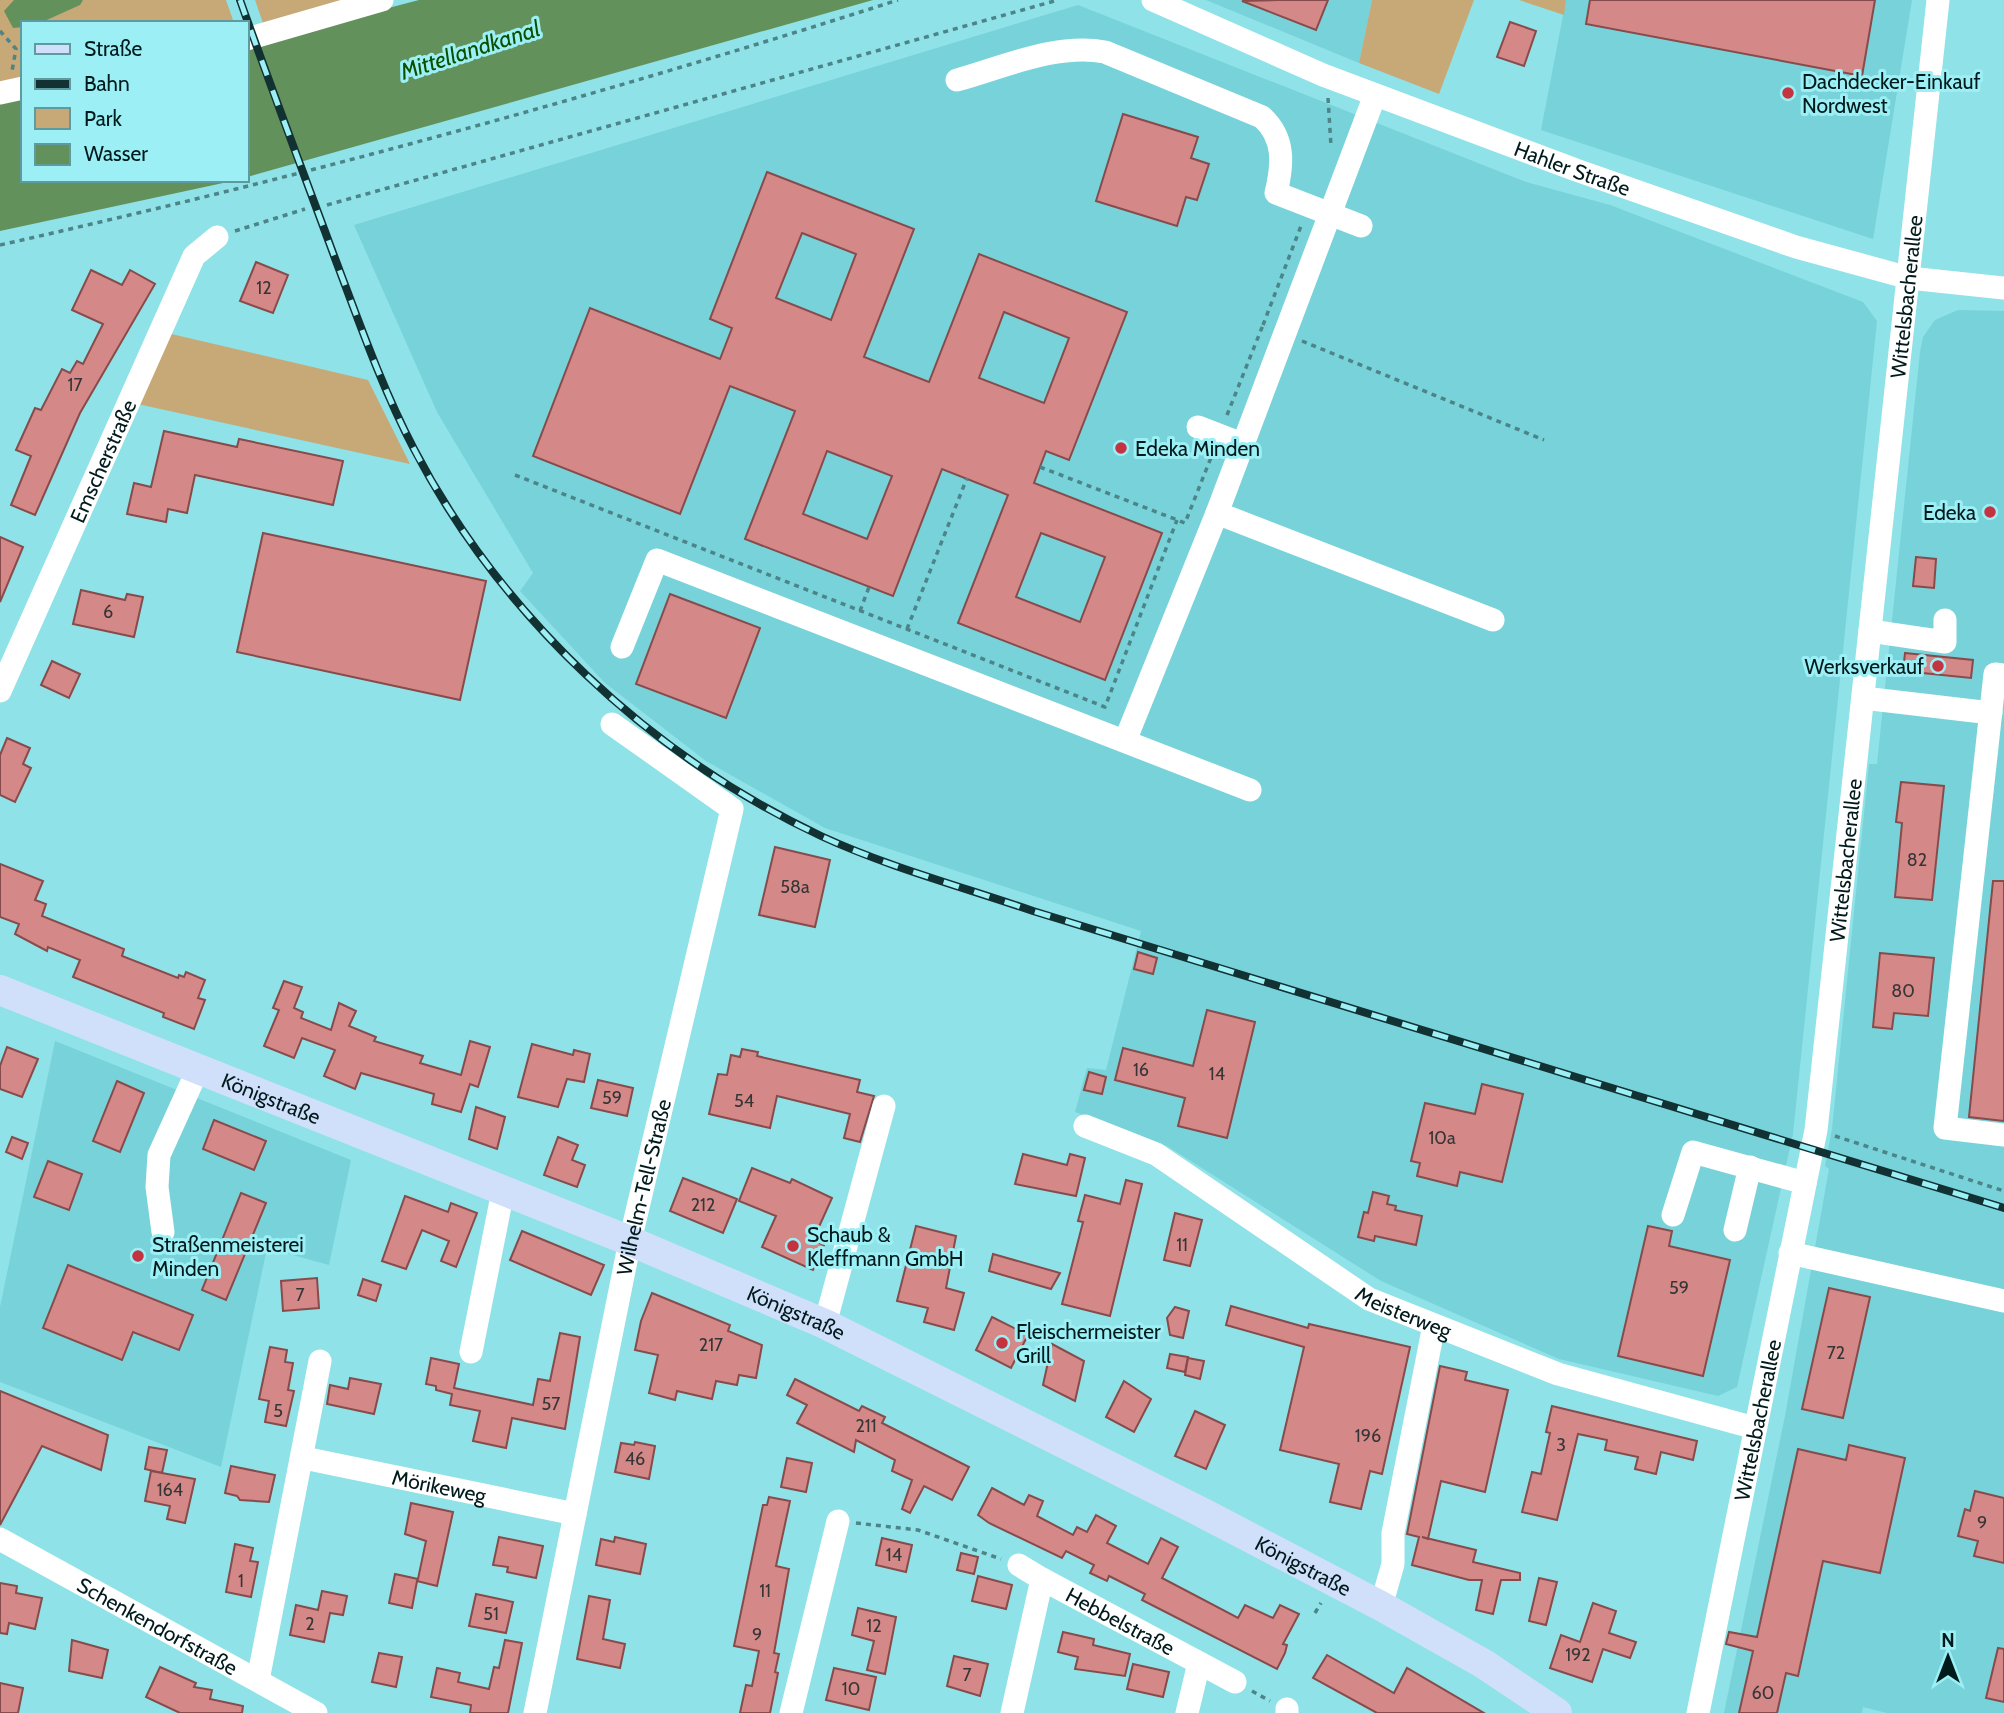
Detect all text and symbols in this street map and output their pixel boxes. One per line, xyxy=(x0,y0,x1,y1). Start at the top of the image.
water label: Mittellandkanal xyxy=(396,14,544,86)
legend xyxy=(21,21,248,182)
text: Straße xyxy=(84,36,143,61)
place label: Dachdecker-Einkauf Nordwest xyxy=(1802,69,1980,118)
text: Bahn xyxy=(84,71,130,96)
marker: Dachdecker-Einkauf Nordwest xyxy=(1780,85,1796,101)
text: Park xyxy=(84,106,122,131)
street label: Hahler Straße xyxy=(1511,136,1634,201)
text: Wasser xyxy=(84,141,148,166)
street label: Wittelsbacherallee xyxy=(1885,213,1927,380)
house number: 12 xyxy=(256,277,272,299)
house number: 17 xyxy=(68,374,82,396)
street label: Emscherstraße xyxy=(64,395,141,526)
place label: Edeka Minden xyxy=(1135,436,1260,461)
marker: Edeka Minden xyxy=(1113,440,1129,456)
place label: Edeka xyxy=(1923,500,1976,525)
marker: Edeka xyxy=(1982,504,1998,520)
house number: 6 xyxy=(103,601,113,623)
place label: Werksverkauf xyxy=(1805,654,1924,679)
marker: Werksverkauf xyxy=(1930,658,1946,674)
street label: Wittelsbacherallee xyxy=(1824,777,1866,943)
house number: 82 xyxy=(1907,849,1927,871)
house number: 58a xyxy=(780,876,810,898)
house number: 80 xyxy=(1891,980,1915,1002)
house number: 16 xyxy=(1133,1059,1149,1081)
house number: 14 xyxy=(1209,1063,1225,1085)
street label: Königstraße xyxy=(218,1067,325,1129)
house number: 59 xyxy=(602,1087,622,1109)
house number: 54 xyxy=(734,1090,754,1112)
street label: Wilhelm-Tell-Straße xyxy=(611,1096,676,1277)
house number: 10a xyxy=(1428,1127,1456,1149)
house number: 212 xyxy=(691,1194,715,1216)
place label: Schaub & Kleffmann GmbH xyxy=(807,1222,964,1271)
place label: Straßenmeisterei Minden xyxy=(152,1232,304,1281)
house number: 11 xyxy=(1176,1234,1188,1256)
marker: Schaub & Kleffmann GmbH xyxy=(785,1238,801,1254)
marker: Straßenmeisterei Minden xyxy=(130,1248,146,1264)
house number: 59 xyxy=(1669,1277,1689,1299)
street label: Königstraße xyxy=(743,1280,850,1345)
street label: Meisterweg xyxy=(1351,1281,1456,1343)
house number: 7 xyxy=(295,1284,305,1306)
place label: Fleischermeister Grill xyxy=(1016,1319,1161,1368)
house number: 217 xyxy=(699,1334,723,1356)
marker: Fleischermeister Grill xyxy=(994,1335,1010,1351)
street label: Wittelsbacherallee xyxy=(1729,1337,1786,1503)
house number: 72 xyxy=(1827,1342,1845,1364)
house number: 57 xyxy=(542,1393,560,1415)
house number: 5 xyxy=(273,1400,283,1422)
house number: 211 xyxy=(855,1415,877,1437)
house number: 196 xyxy=(1355,1425,1381,1447)
house number: 3 xyxy=(1556,1434,1566,1456)
house number: 46 xyxy=(625,1448,645,1470)
street label: Mörikeweg xyxy=(390,1464,489,1508)
house number: 164 xyxy=(157,1479,183,1501)
house number: 9 xyxy=(1977,1512,1987,1534)
street label: Königstraße xyxy=(1251,1530,1356,1601)
house number: 14 xyxy=(886,1544,902,1566)
house number: 1 xyxy=(238,1570,244,1592)
street label: Schenkendorfstraße xyxy=(73,1572,242,1680)
house number: 11 xyxy=(759,1580,771,1602)
street label: Hebbelstraße xyxy=(1062,1582,1179,1660)
house number: 51 xyxy=(483,1603,499,1625)
house number: 2 xyxy=(305,1613,315,1635)
house number: 12 xyxy=(866,1615,882,1637)
north arrow xyxy=(1913,1622,1983,1692)
house number: 9 xyxy=(752,1624,762,1646)
text: N xyxy=(1941,1629,1955,1652)
house number: 192 xyxy=(1565,1644,1591,1666)
house number: 7 xyxy=(962,1664,972,1686)
house number: 10 xyxy=(842,1678,860,1700)
house number: 60 xyxy=(1752,1682,1774,1704)

